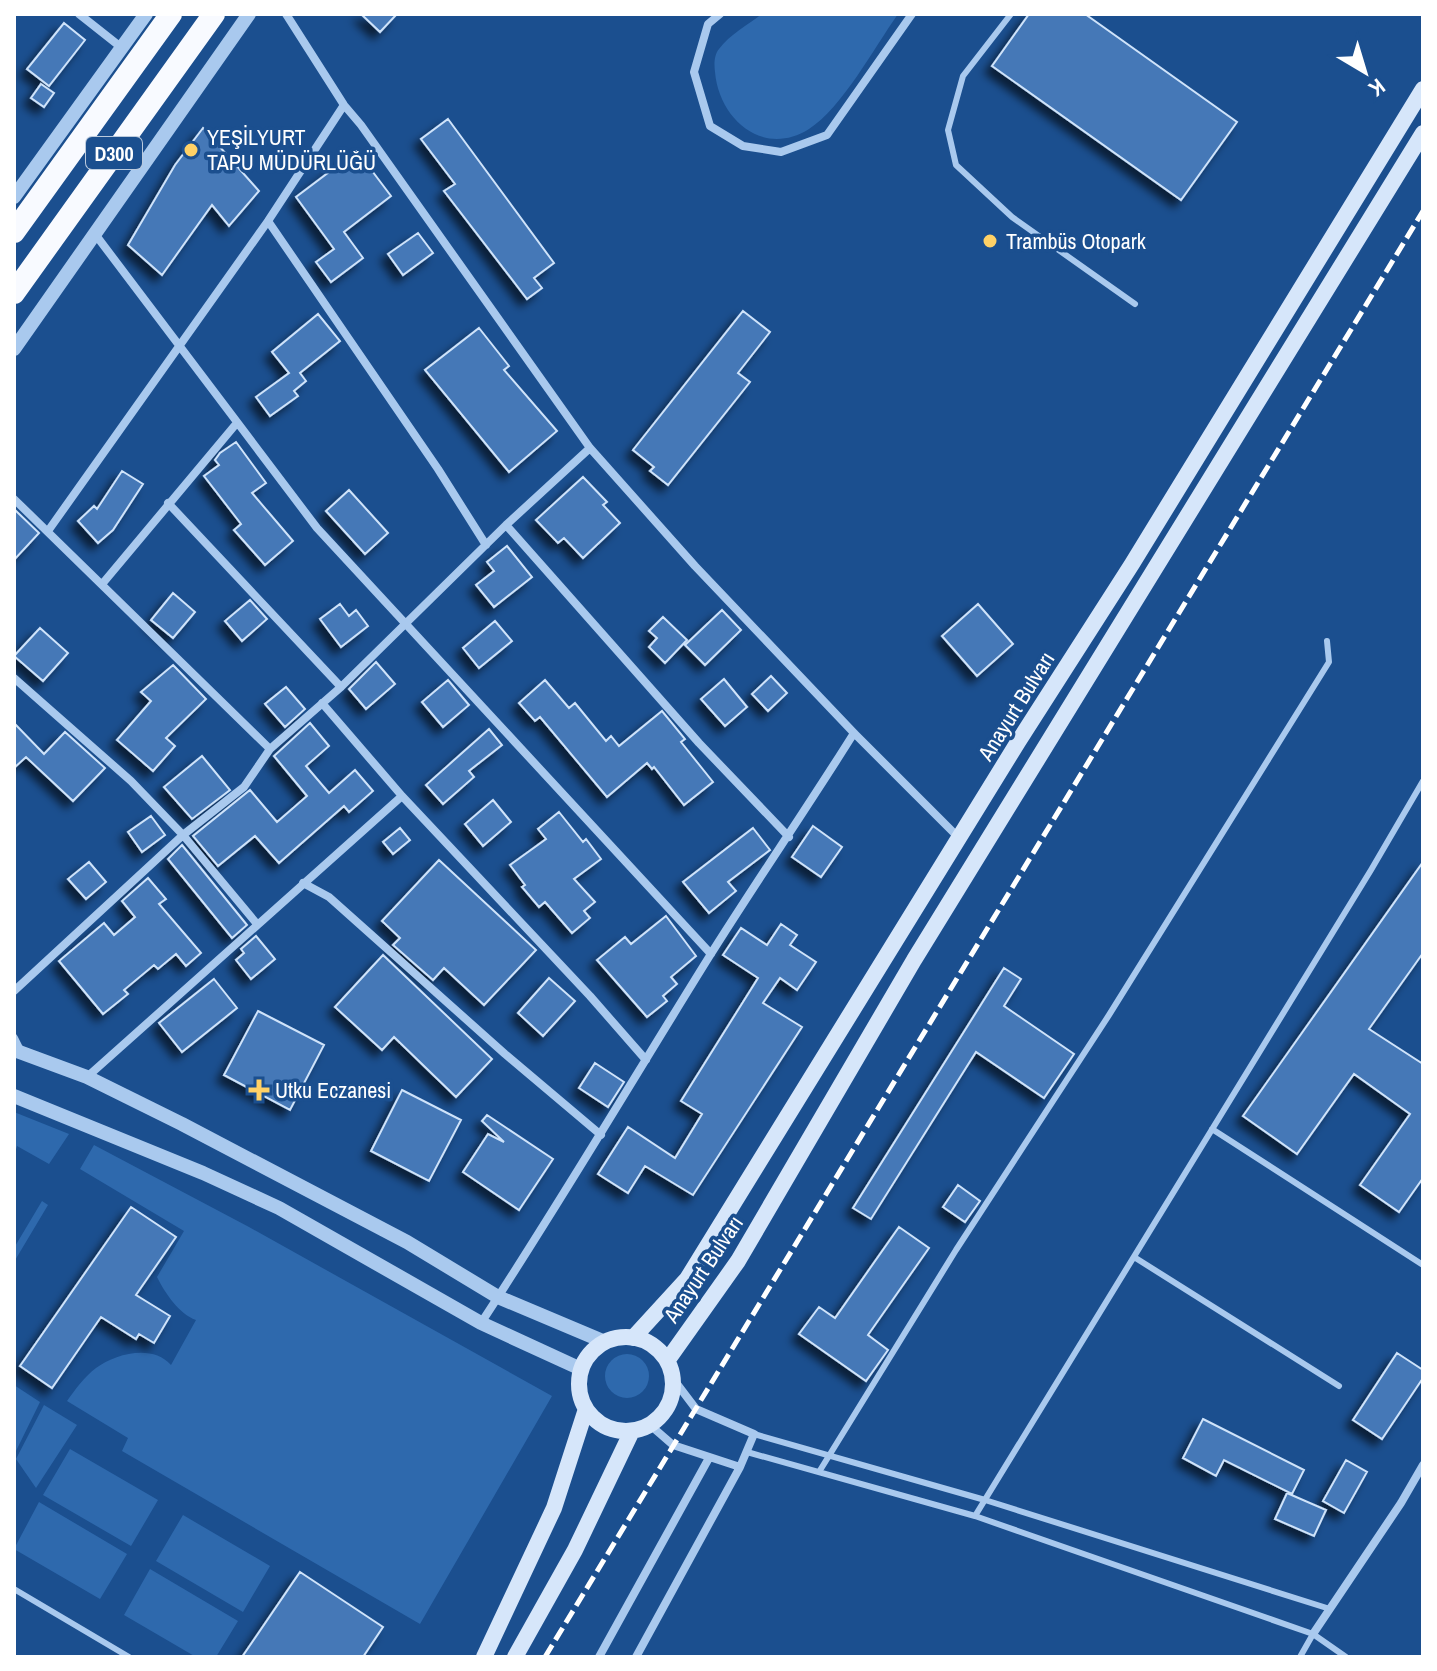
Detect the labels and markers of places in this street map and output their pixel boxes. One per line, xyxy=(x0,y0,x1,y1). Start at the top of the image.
place label: YEŞİLYURT TAPU MÜDÜRLÜĞÜ xyxy=(207,122,376,177)
marker: YEŞİLYURT TAPU MÜDÜRLÜĞÜ xyxy=(182,141,200,159)
place label: Trambüs Otopark xyxy=(1006,226,1147,256)
marker: Trambüs Otopark xyxy=(981,232,999,250)
place label: Utku Eczanesi xyxy=(275,1075,391,1105)
marker: Utku Eczanesi xyxy=(250,1081,268,1099)

